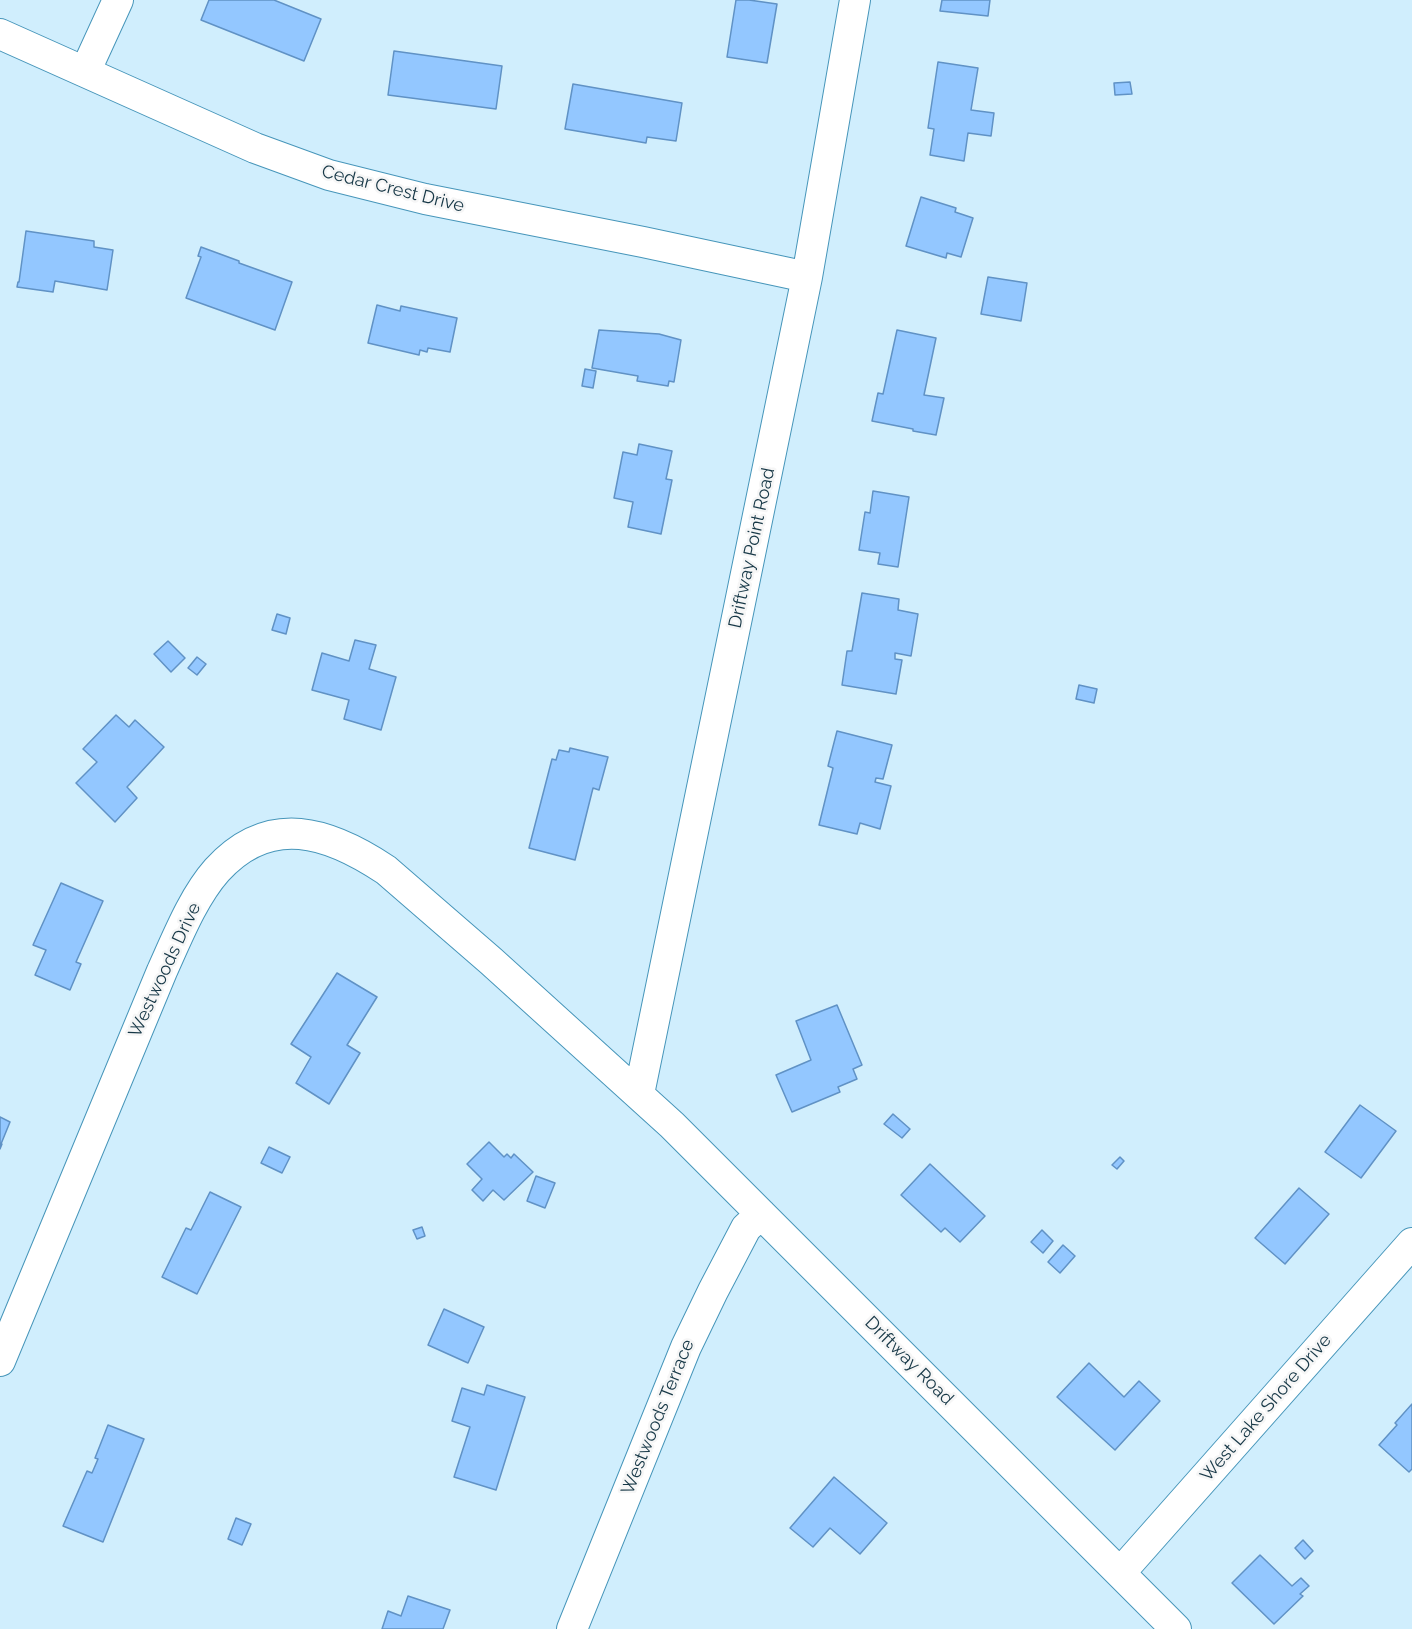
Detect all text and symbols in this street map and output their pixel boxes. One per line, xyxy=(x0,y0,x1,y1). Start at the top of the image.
street label: Cedar Crest Drive xyxy=(320,161,466,217)
street label: Driftway Point Road xyxy=(724,466,780,630)
street label: Westwoods Drive xyxy=(124,899,206,1041)
street label: Driftway Road xyxy=(860,1312,958,1410)
street label: West Lake Shore Drive xyxy=(1196,1330,1336,1486)
street label: Westwoods Terrace xyxy=(617,1336,699,1498)

